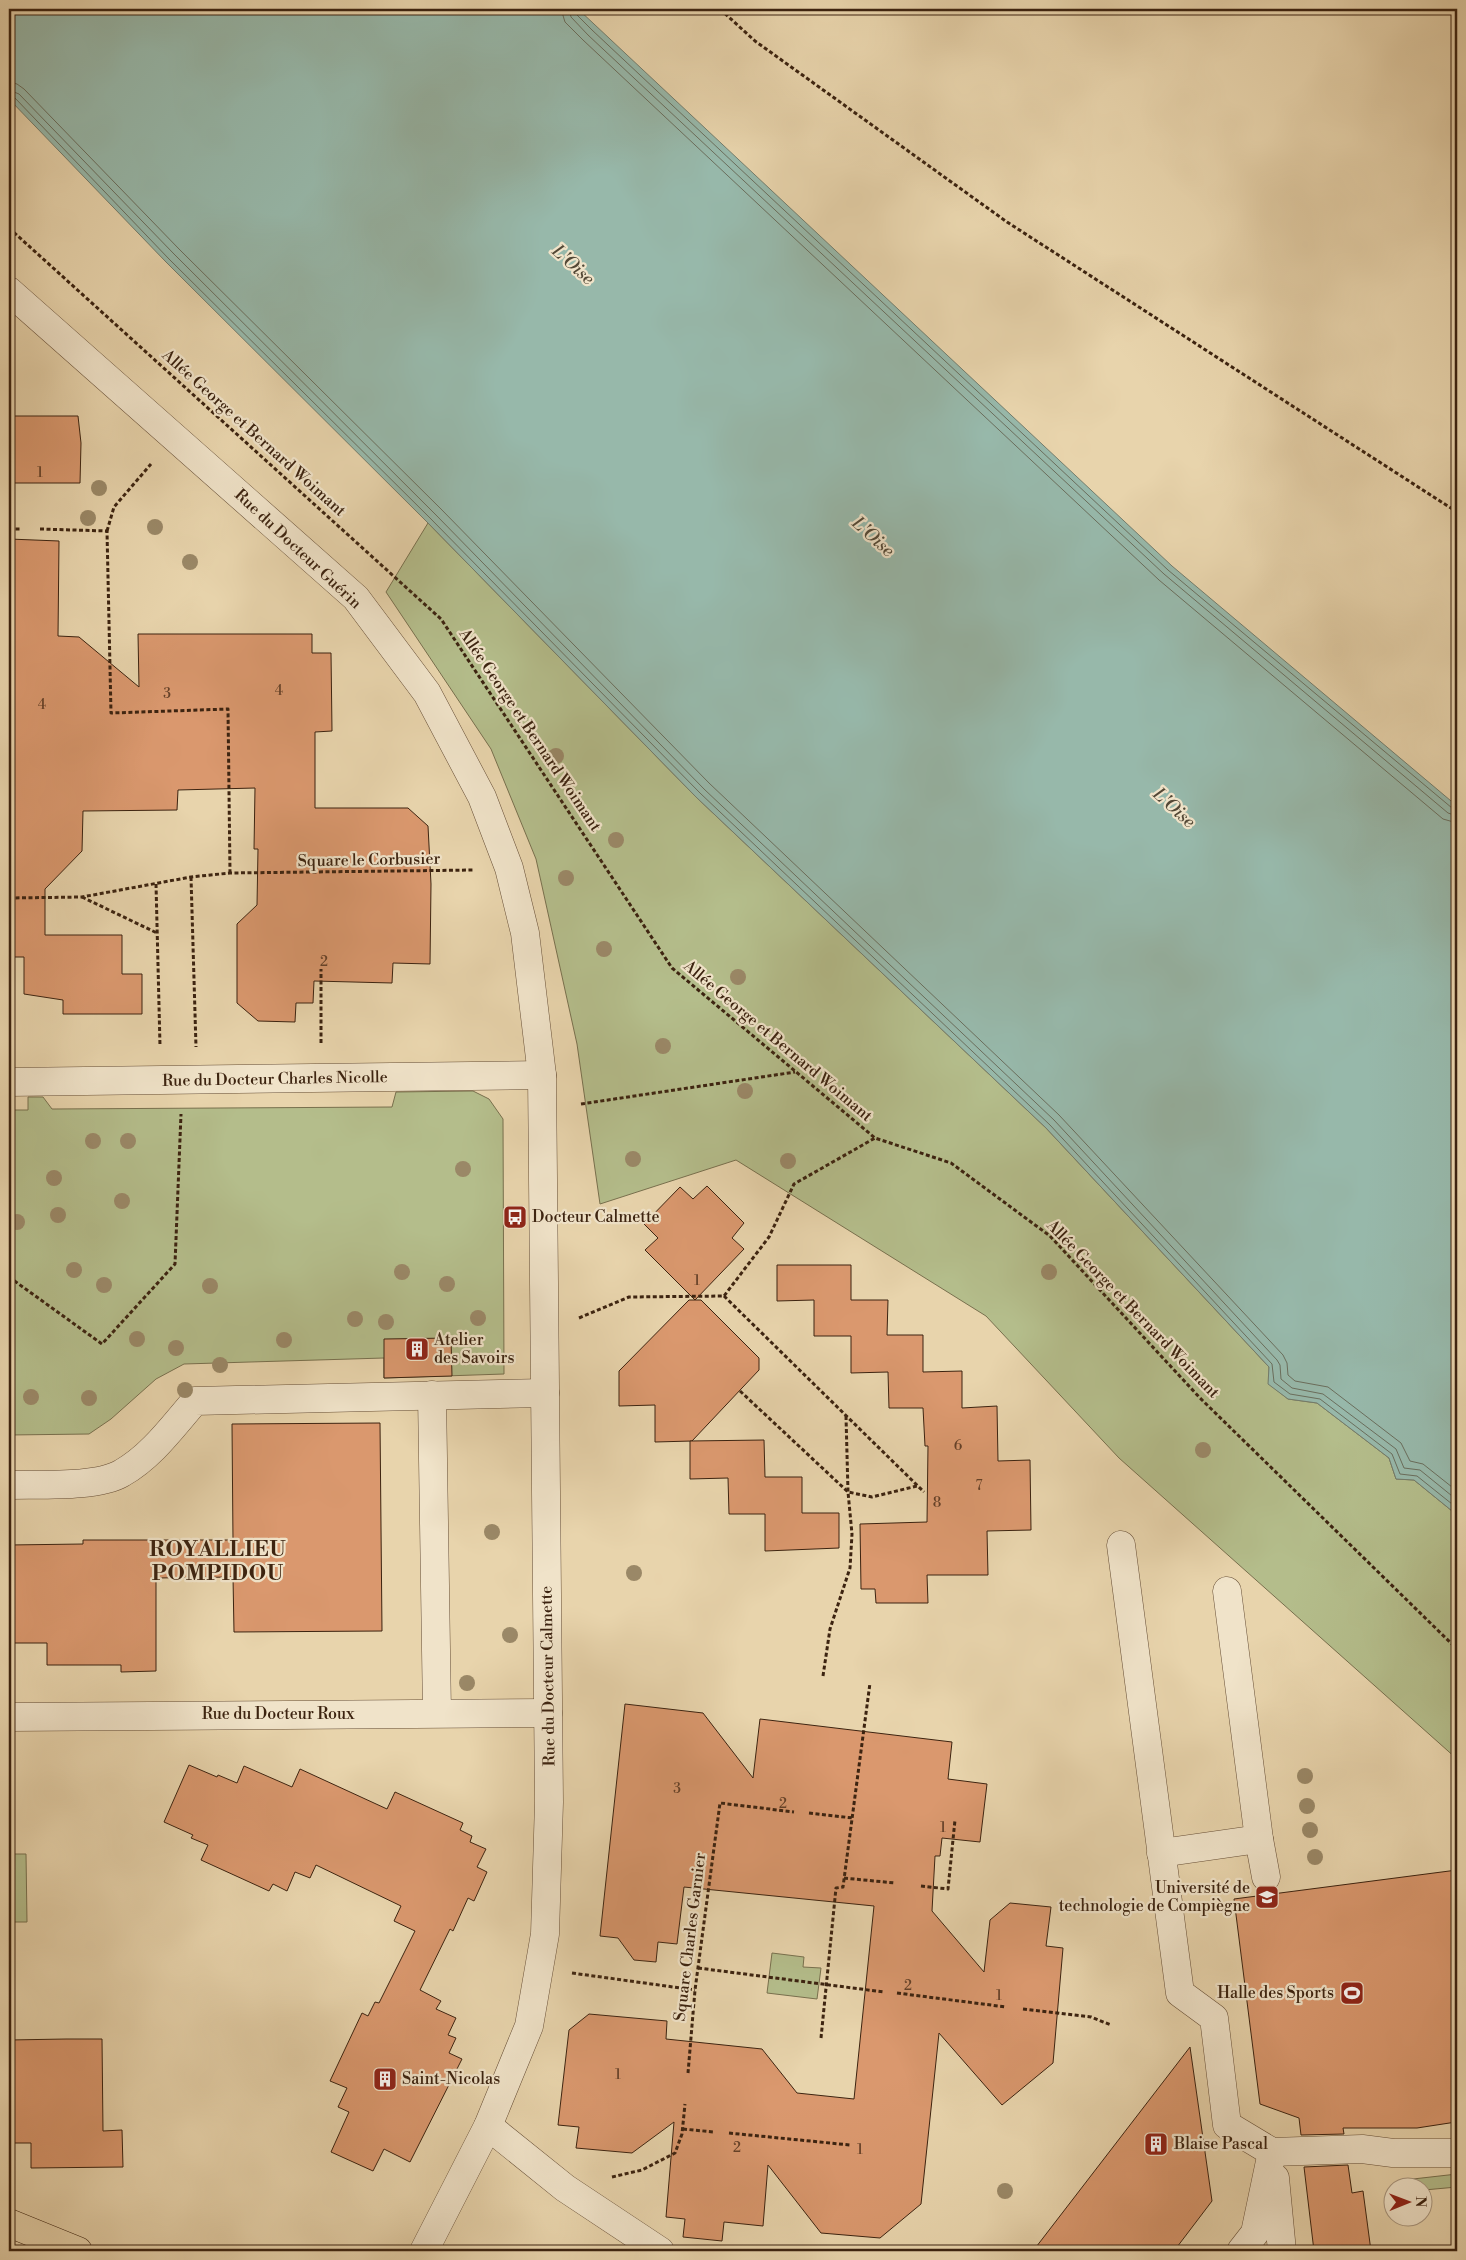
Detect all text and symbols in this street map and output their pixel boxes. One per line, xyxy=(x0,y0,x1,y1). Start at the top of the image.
water label: L'Oise xyxy=(546,239,599,290)
street label: Allée George et Bernard Woimant xyxy=(157,344,350,521)
house number: 1 xyxy=(37,464,43,482)
street label: Rue du Docteur Guérin xyxy=(230,485,366,613)
water label: L'Oise xyxy=(846,511,899,562)
street label: Allée George et Bernard Woimant xyxy=(454,624,606,836)
house number: 4 xyxy=(275,682,283,700)
house number: 3 xyxy=(163,685,171,703)
house number: 4 xyxy=(38,696,46,714)
water label: L'Oise xyxy=(1147,782,1200,833)
street label: Square le Corbusier xyxy=(297,849,441,871)
house number: 2 xyxy=(320,953,328,971)
street label: Allée George et Bernard Woimant xyxy=(679,955,877,1126)
street label: Rue du Docteur Charles Nicolle xyxy=(162,1067,388,1091)
bus stop icon: Docteur Calmette xyxy=(502,1204,528,1230)
place label: Docteur Calmette xyxy=(532,1207,660,1227)
street label: Allée George et Bernard Woimant xyxy=(1042,1215,1224,1403)
house number: 1 xyxy=(694,1272,700,1290)
place label: Atelier des Savoirs xyxy=(433,1330,514,1368)
building icon: Atelier des Savoirs xyxy=(404,1336,430,1362)
house number: 6 xyxy=(954,1437,963,1455)
house number: 7 xyxy=(975,1477,983,1495)
house number: 8 xyxy=(933,1494,941,1512)
district label: ROYALLIEU POMPIDOU xyxy=(149,1537,287,1587)
street label: Rue du Docteur Calmette xyxy=(536,1585,560,1767)
street label: Rue du Docteur Roux xyxy=(202,1704,355,1724)
house number: 3 xyxy=(673,1780,681,1798)
house number: 2 xyxy=(779,1795,787,1813)
house number: 1 xyxy=(940,1819,946,1837)
street label: Square Charles Garnier xyxy=(670,1851,710,2022)
place label: Université de technologie de Compiègne xyxy=(1059,1878,1250,1916)
school or university icon: Université de technologie de Compiègne xyxy=(1254,1884,1280,1910)
house number: 2 xyxy=(904,1977,912,1995)
sports icon: Halle des Sports xyxy=(1339,1980,1365,2006)
place label: Halle des Sports xyxy=(1217,1983,1334,2003)
house number: 1 xyxy=(996,1987,1002,2005)
building icon: Saint-Nicolas xyxy=(372,2066,398,2092)
house number: 1 xyxy=(615,2066,621,2084)
place label: Saint-Nicolas xyxy=(402,2069,500,2089)
building icon: Blaise Pascal xyxy=(1143,2131,1169,2157)
place label: Blaise Pascal xyxy=(1173,2134,1268,2154)
house number: 2 xyxy=(733,2139,741,2157)
house number: 1 xyxy=(857,2141,863,2159)
north arrow xyxy=(1384,2178,1434,2228)
text: N xyxy=(1411,2196,1429,2207)

